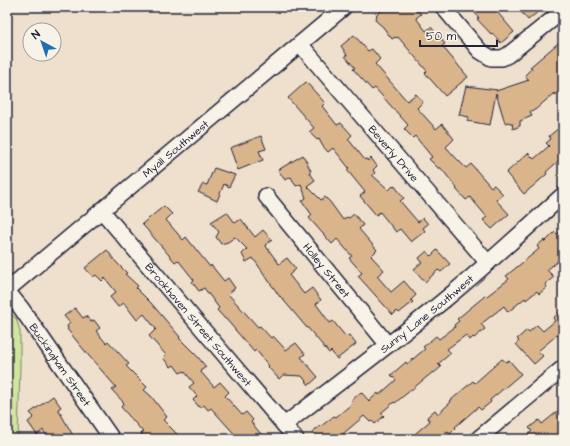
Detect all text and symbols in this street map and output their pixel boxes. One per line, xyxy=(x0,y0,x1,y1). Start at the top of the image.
north arrow xyxy=(22,22,62,62)
scale bar xyxy=(420,22,497,48)
text: N xyxy=(28,27,43,43)
text: 50 m xyxy=(426,28,457,45)
street label: Myall Southwest xyxy=(139,116,212,181)
street label: Beverly Drive xyxy=(365,122,422,185)
street label: Holley Street xyxy=(300,240,354,301)
street label: Brookhaven Street Southwest xyxy=(142,260,256,390)
street label: Sunny Lane Southwest xyxy=(377,271,477,356)
street label: Buckingham Street xyxy=(26,320,95,410)

